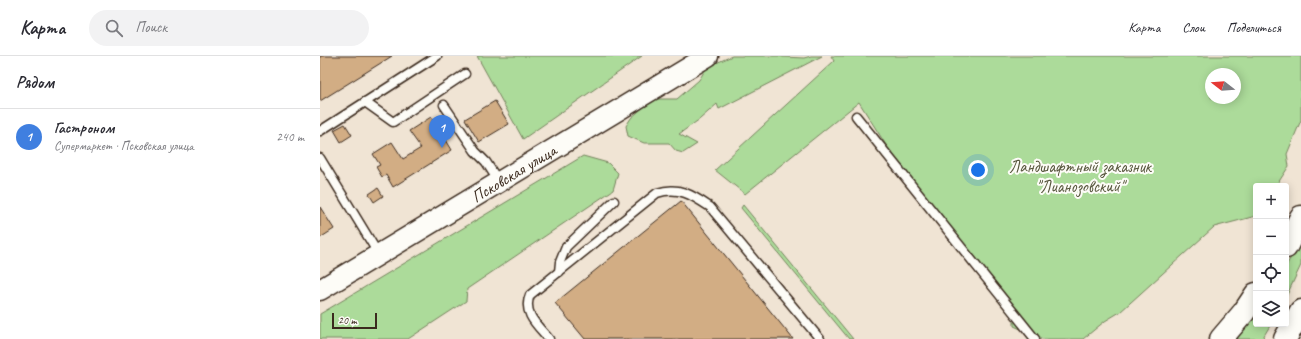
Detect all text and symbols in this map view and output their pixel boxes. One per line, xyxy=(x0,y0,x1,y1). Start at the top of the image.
search box xyxy=(89,10,369,46)
text: Карта xyxy=(20,16,65,40)
icon: search xyxy=(103,17,125,39)
text: Поиск xyxy=(135,18,167,37)
text: Карта xyxy=(1128,19,1160,36)
text: Слои xyxy=(1182,19,1205,36)
text: Поделиться xyxy=(1227,19,1281,36)
north arrow xyxy=(1205,68,1241,104)
text: Рядом xyxy=(16,72,54,93)
pin: 1 xyxy=(429,115,455,148)
text: Гастроном xyxy=(54,119,114,138)
text: 1 xyxy=(26,129,32,145)
text: 240 m xyxy=(276,129,304,145)
text: Супермаркет · Псковская улица xyxy=(54,138,194,154)
street label: Псковская улица xyxy=(467,139,562,207)
park label: Ландшафтный заказник "Лианозовский" xyxy=(1009,156,1153,198)
your location xyxy=(968,160,988,180)
map controls xyxy=(1253,183,1289,327)
button: + xyxy=(1253,183,1289,219)
button: − xyxy=(1253,219,1289,255)
button: locate xyxy=(1253,255,1289,291)
button: layers xyxy=(1253,291,1289,327)
scale bar xyxy=(332,311,377,330)
text: 20 m xyxy=(338,313,357,327)

